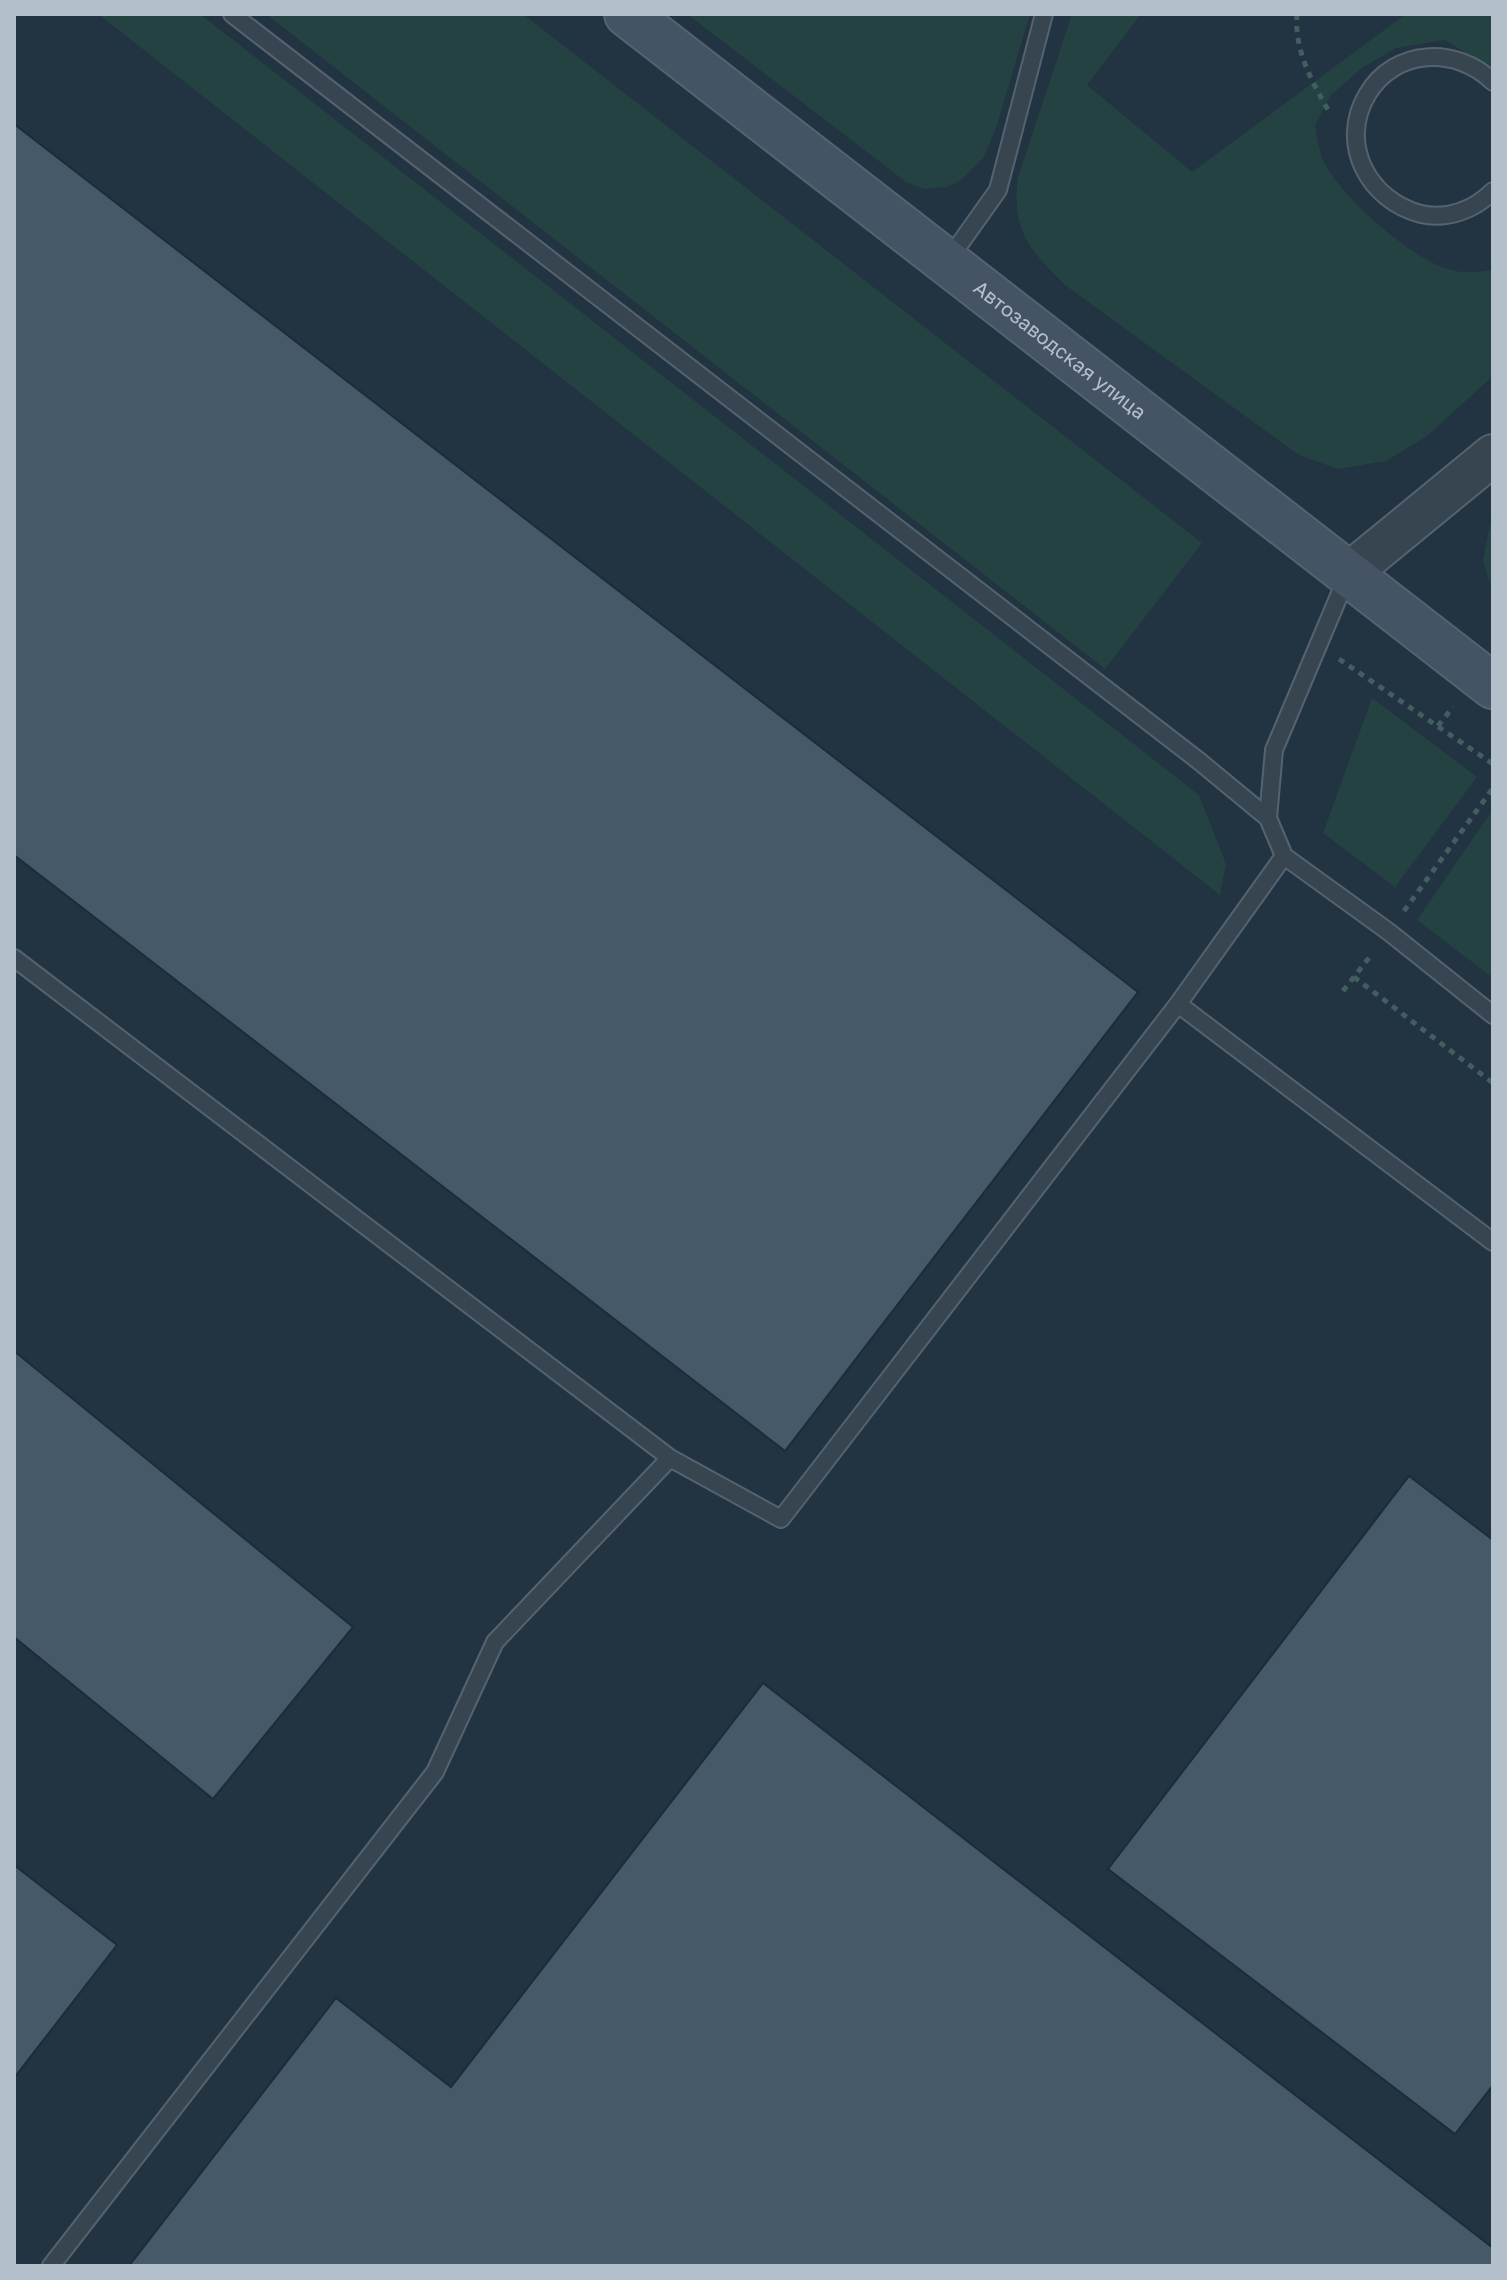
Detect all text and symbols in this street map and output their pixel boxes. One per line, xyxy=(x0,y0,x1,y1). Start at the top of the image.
street label: Автозаводская улица xyxy=(970,275,1152,424)

